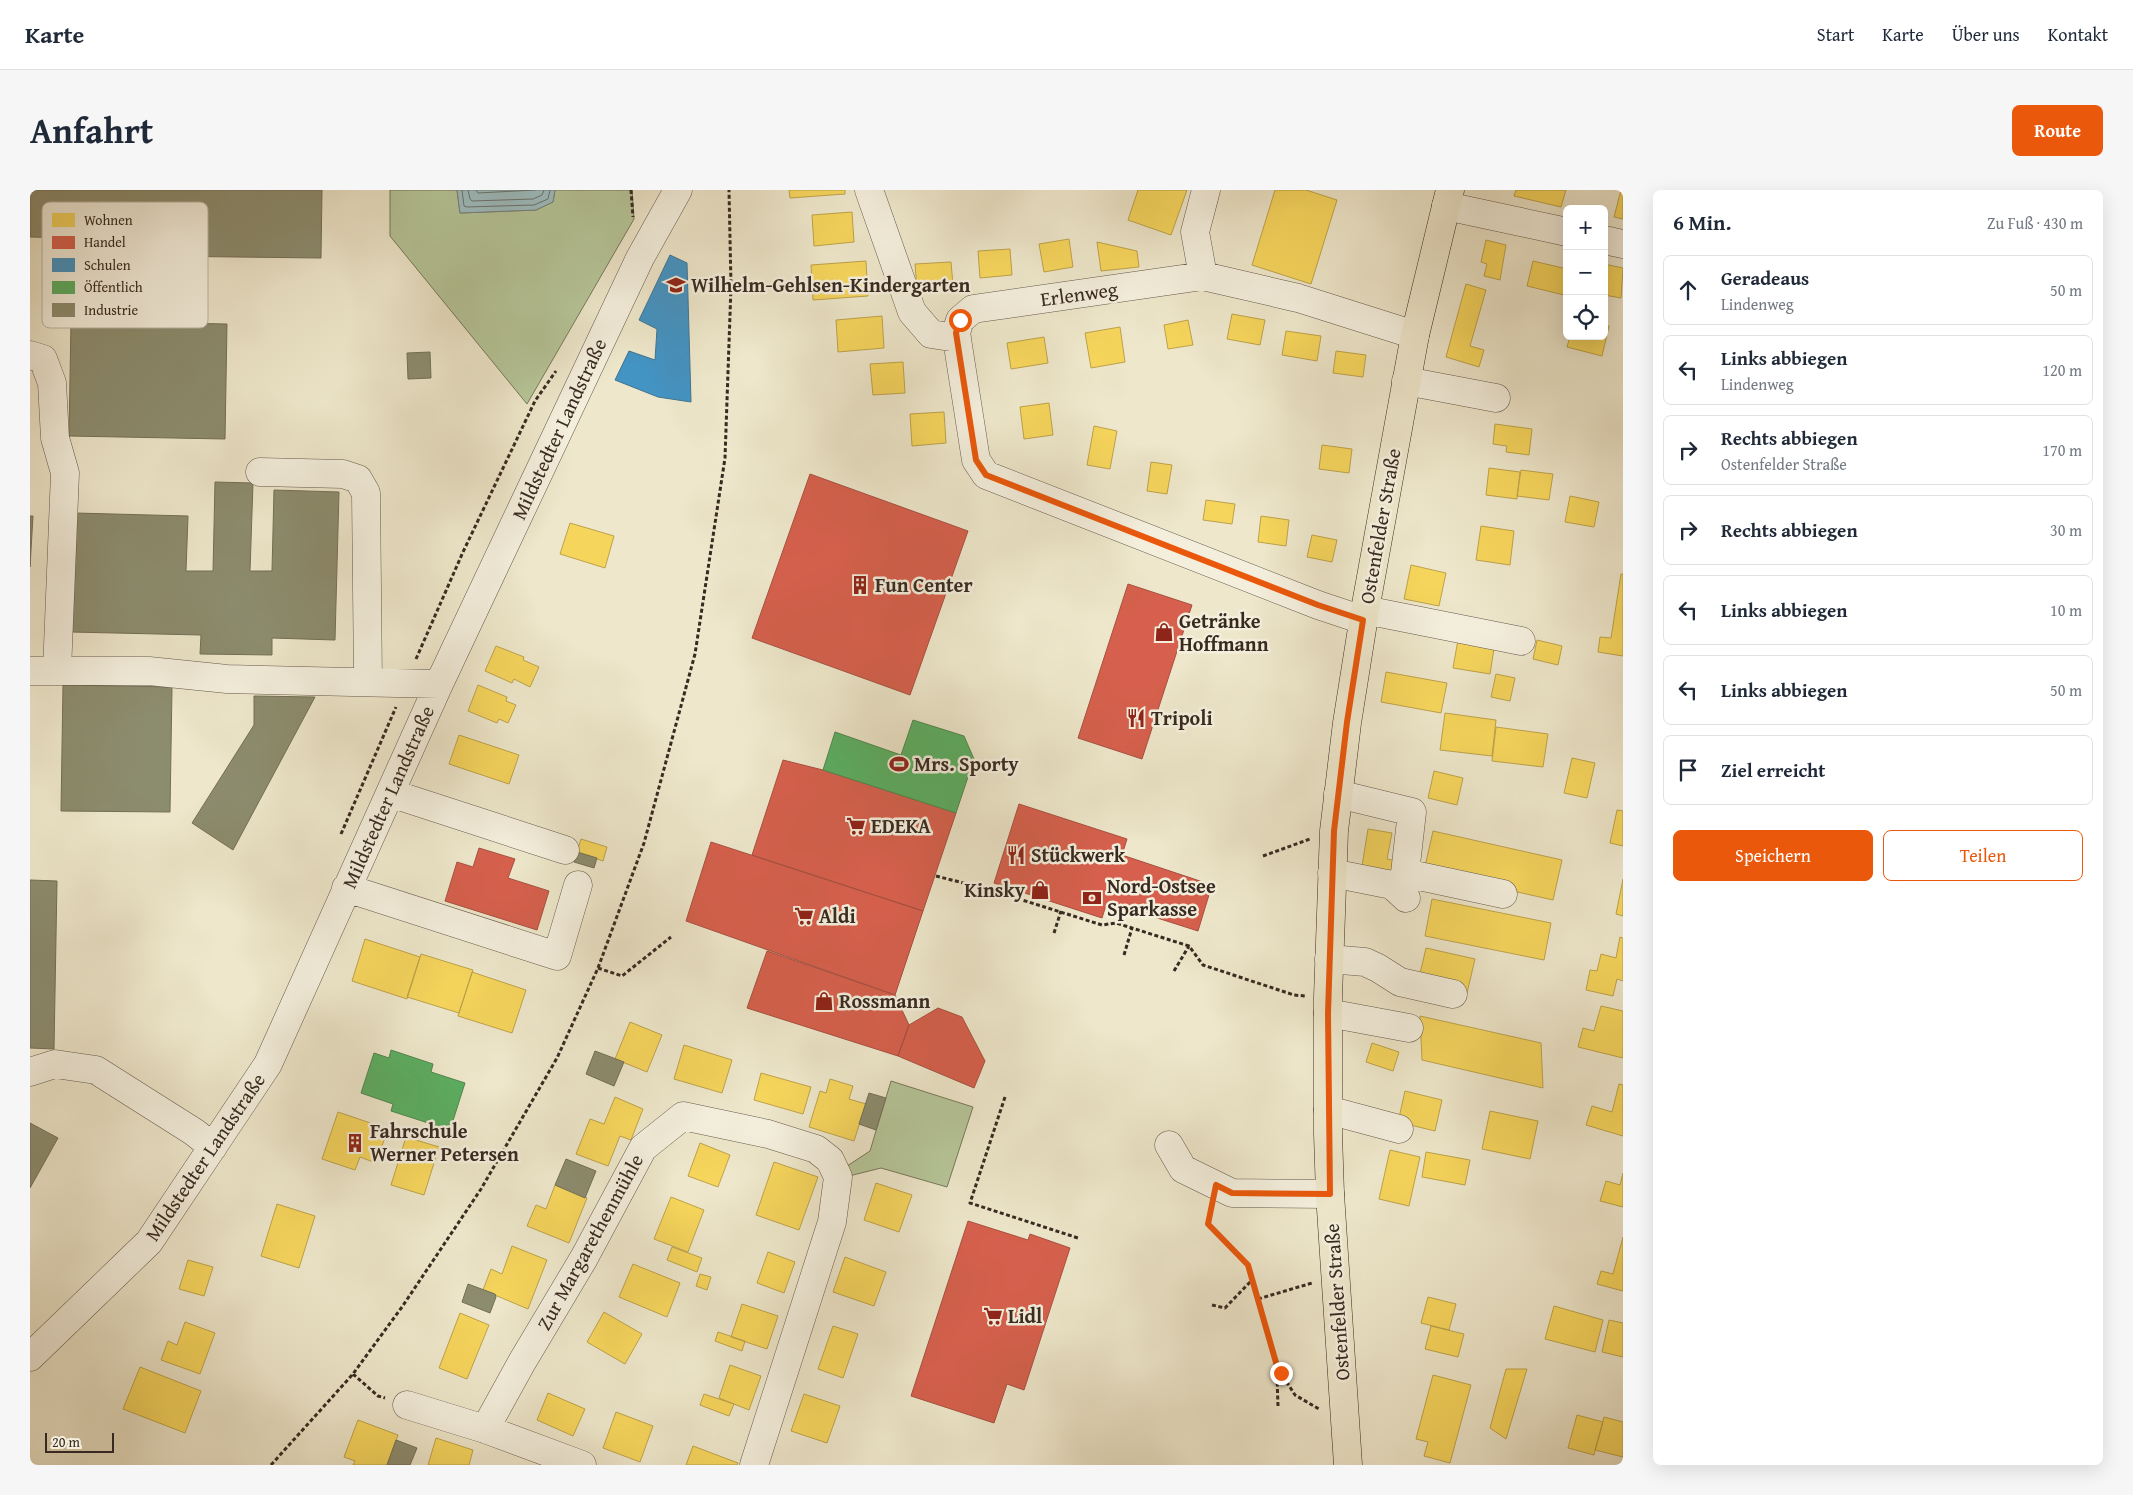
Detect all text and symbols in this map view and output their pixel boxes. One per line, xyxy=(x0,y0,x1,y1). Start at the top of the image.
text: Karte xyxy=(25,17,84,52)
text: Start xyxy=(1817,21,1854,48)
text: Karte xyxy=(1882,21,1924,48)
text: Über uns xyxy=(1952,21,2020,48)
text: Kontakt xyxy=(2048,21,2108,48)
text: Anfahrt xyxy=(30,105,153,156)
button: Route xyxy=(2012,105,2103,156)
legend xyxy=(42,202,208,328)
map controls xyxy=(1563,205,1608,340)
button: + xyxy=(1563,205,1608,250)
text: 6 Min. xyxy=(1673,207,1731,238)
text: Wohnen xyxy=(84,210,133,230)
text: Zu Fuß · 430 m xyxy=(1987,211,2083,235)
text: Handel xyxy=(84,232,126,252)
button: − xyxy=(1563,250,1608,295)
text: Schulen xyxy=(84,255,131,275)
text: Geradeaus xyxy=(1721,264,1809,292)
place label: Wilhelm-Gehlsen-Kindergarten xyxy=(691,270,971,299)
school or university icon: Wilhelm-Gehlsen-Kindergarten xyxy=(665,274,687,296)
street label: Erlenweg xyxy=(1038,274,1119,313)
icon: ahead xyxy=(1674,276,1702,304)
text: Öffentlich xyxy=(84,277,143,297)
text: 50 m xyxy=(2050,278,2082,302)
text: Lindenweg xyxy=(1721,292,1794,316)
button: locate xyxy=(1563,295,1608,340)
text: Industrie xyxy=(84,300,138,320)
route start xyxy=(949,309,972,332)
street label: Mildstedter Landstraße xyxy=(504,333,613,524)
text: Links abbiegen xyxy=(1721,344,1847,372)
icon: left xyxy=(1674,356,1702,384)
text: 120 m xyxy=(2042,358,2082,382)
text: Lindenweg xyxy=(1721,372,1794,396)
text: Rechts abbiegen xyxy=(1721,424,1858,452)
icon: right xyxy=(1674,436,1702,464)
text: 170 m xyxy=(2042,438,2082,462)
street label: Ostenfelder Straße xyxy=(1352,446,1407,606)
text: Ostenfelder Straße xyxy=(1721,452,1847,476)
icon: right xyxy=(1674,516,1702,544)
text: Rechts abbiegen xyxy=(1721,516,1858,544)
text: 30 m xyxy=(2050,518,2082,542)
place label: Fun Center xyxy=(875,570,973,599)
building icon: Fun Center xyxy=(849,574,871,596)
icon: left xyxy=(1674,596,1702,624)
text: Links abbiegen xyxy=(1721,596,1847,624)
text: 10 m xyxy=(2050,598,2082,622)
place label: Getränke Hoffmann xyxy=(1179,606,1269,658)
shop icon: Getränke Hoffmann xyxy=(1153,621,1175,643)
icon: left xyxy=(1674,676,1702,704)
text: Links abbiegen xyxy=(1721,676,1847,704)
text: 50 m xyxy=(2050,678,2082,702)
street label: Mildstedter Landstraße xyxy=(334,701,441,893)
place label: Tripoli xyxy=(1151,703,1213,732)
restaurant icon: Tripoli xyxy=(1125,707,1147,729)
place label: Mrs. Sporty xyxy=(914,749,1019,778)
sports icon: Mrs. Sporty xyxy=(888,753,910,775)
icon: arrive xyxy=(1674,756,1702,784)
text: Ziel erreicht xyxy=(1721,756,1825,784)
place label: EDEKA xyxy=(871,811,931,840)
supermarket icon: EDEKA xyxy=(845,815,867,837)
button: Speichern xyxy=(1673,830,1873,881)
button: Teilen xyxy=(1883,830,2083,881)
place label: Stückwerk xyxy=(1031,840,1126,869)
restaurant icon: Stückwerk xyxy=(1005,844,1027,866)
place label: Nord-Ostsee Sparkasse xyxy=(1107,871,1216,923)
place label: Kinsky xyxy=(964,875,1026,904)
shop icon: Kinsky xyxy=(1029,879,1051,901)
bank icon: Nord-Ostsee Sparkasse xyxy=(1081,887,1103,909)
place label: Aldi xyxy=(819,901,856,930)
supermarket icon: Aldi xyxy=(793,905,815,927)
place label: Rossmann xyxy=(839,986,930,1015)
shop icon: Rossmann xyxy=(813,990,835,1012)
street label: Mildstedter Landstraße xyxy=(137,1067,272,1247)
place label: Fahrschule Werner Petersen xyxy=(370,1116,519,1168)
building icon: Fahrschule Werner Petersen xyxy=(344,1132,366,1154)
street label: Zur Margarethenmühle xyxy=(529,1148,650,1335)
street label: Ostenfelder Straße xyxy=(1317,1223,1356,1382)
place label: Lidl xyxy=(1008,1301,1042,1330)
supermarket icon: Lidl xyxy=(982,1305,1004,1327)
route end xyxy=(1270,1362,1293,1385)
scale bar xyxy=(45,1430,114,1453)
text: 20 m xyxy=(52,1432,80,1452)

